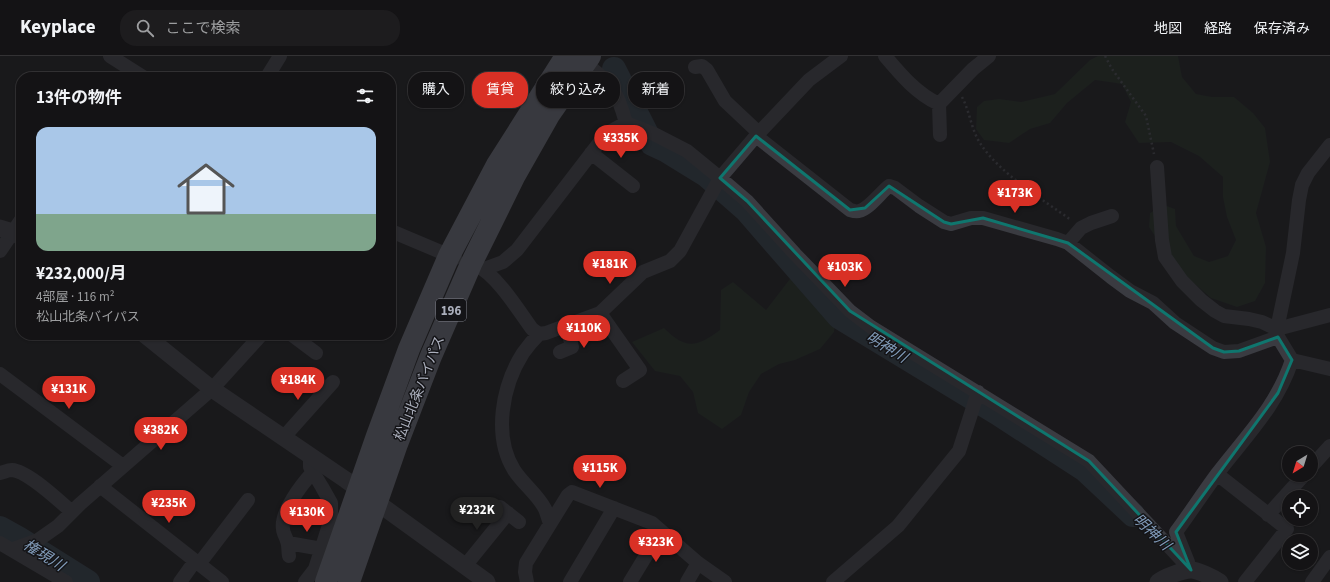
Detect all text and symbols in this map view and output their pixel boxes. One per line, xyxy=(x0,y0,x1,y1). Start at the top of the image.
search box xyxy=(120,10,400,46)
text: Keyplace xyxy=(20,14,96,41)
icon: search xyxy=(134,17,156,39)
text: ここで検索 xyxy=(166,18,241,39)
text: 地図 xyxy=(1154,19,1182,39)
text: 経路 xyxy=(1204,19,1232,39)
text: 保存済み xyxy=(1254,19,1310,39)
chip: 購入 xyxy=(408,72,464,108)
chip: 賃貸 xyxy=(472,72,528,108)
chip: 絞り込み xyxy=(536,72,620,108)
chip: 新着 xyxy=(628,72,684,108)
icon: filters xyxy=(354,85,376,107)
text: 13件の物件 xyxy=(36,86,122,110)
pin: ¥335K xyxy=(593,125,649,159)
text: ¥335K xyxy=(603,129,639,147)
icon: home xyxy=(170,153,242,225)
pin: ¥173K xyxy=(987,180,1043,214)
text: ¥173K xyxy=(997,184,1033,202)
pin: ¥181K xyxy=(582,251,638,285)
pin: ¥103K xyxy=(817,254,873,288)
text: ¥181K xyxy=(592,255,628,273)
text: ¥103K xyxy=(827,258,863,276)
text: ¥232,000/月 xyxy=(36,262,127,286)
text: 4部屋 · 116 m² xyxy=(36,288,114,306)
road number: 196 xyxy=(436,299,466,321)
text: 松山北条バイパス xyxy=(36,308,140,326)
pin: ¥110K xyxy=(556,315,612,349)
text: ¥110K xyxy=(566,319,602,337)
water label: 明神川 xyxy=(862,327,913,369)
street label: 松山北条バイパス xyxy=(390,333,450,444)
pin: ¥184K xyxy=(270,367,326,401)
text: ¥184K xyxy=(280,371,316,389)
pin: ¥131K xyxy=(41,376,97,410)
text: ¥131K xyxy=(51,380,87,398)
pin: ¥382K xyxy=(133,417,189,451)
text: ¥382K xyxy=(143,421,179,439)
north arrow xyxy=(1282,446,1318,482)
map controls xyxy=(1282,446,1318,570)
pin: ¥115K xyxy=(572,455,628,489)
text: ¥115K xyxy=(582,459,618,477)
pin: ¥235K xyxy=(141,490,197,524)
button: locate xyxy=(1282,490,1318,526)
text: ¥235K xyxy=(151,494,187,512)
pin: ¥232K xyxy=(449,497,505,531)
pin: ¥130K xyxy=(279,499,335,533)
text: ¥232K xyxy=(459,501,495,519)
text: ¥130K xyxy=(289,503,325,521)
water label: 明神川 xyxy=(1128,509,1177,557)
pin: ¥323K xyxy=(628,529,684,563)
text: ¥323K xyxy=(638,533,674,551)
button: layers xyxy=(1282,534,1318,570)
water label: 権現川 xyxy=(19,535,70,577)

